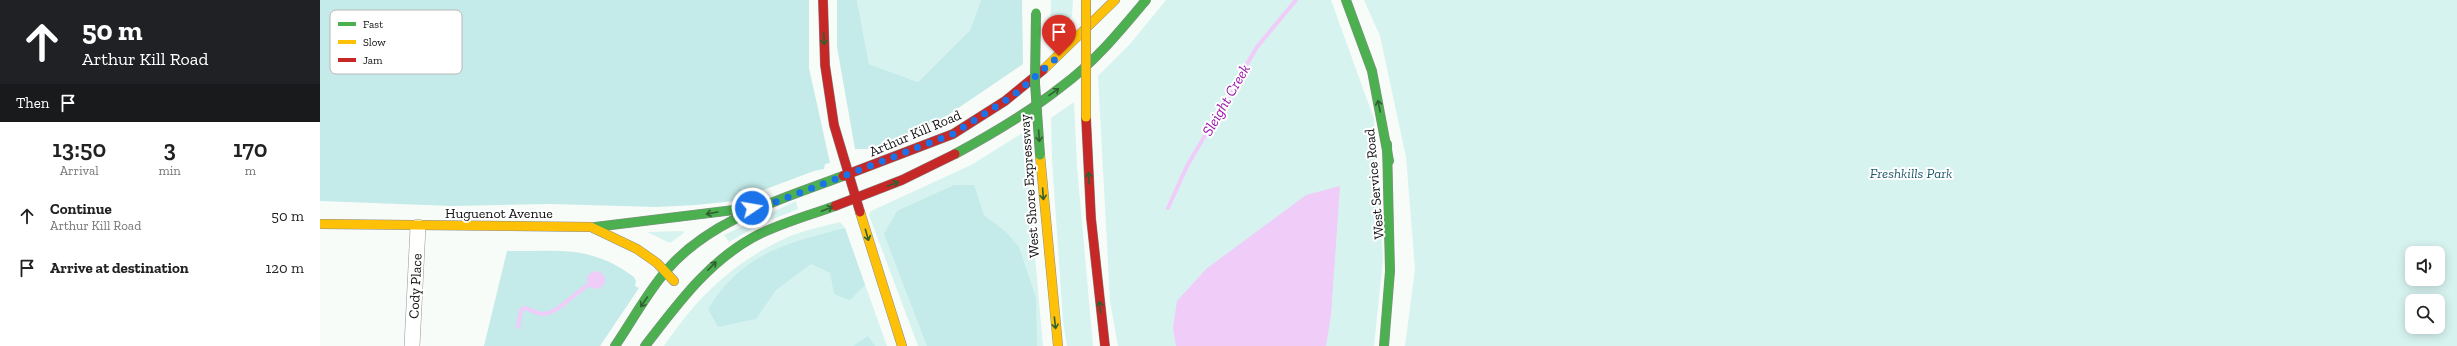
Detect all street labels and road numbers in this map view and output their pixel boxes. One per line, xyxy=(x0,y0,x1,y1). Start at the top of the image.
street label: Arthur Kill Road xyxy=(867,106,964,160)
street label: West Shore Expressway xyxy=(1016,113,1043,258)
street label: West Service Road xyxy=(1361,128,1388,240)
street label: Huguenot Avenue xyxy=(445,205,553,222)
street label: Cody Place xyxy=(405,253,426,319)

